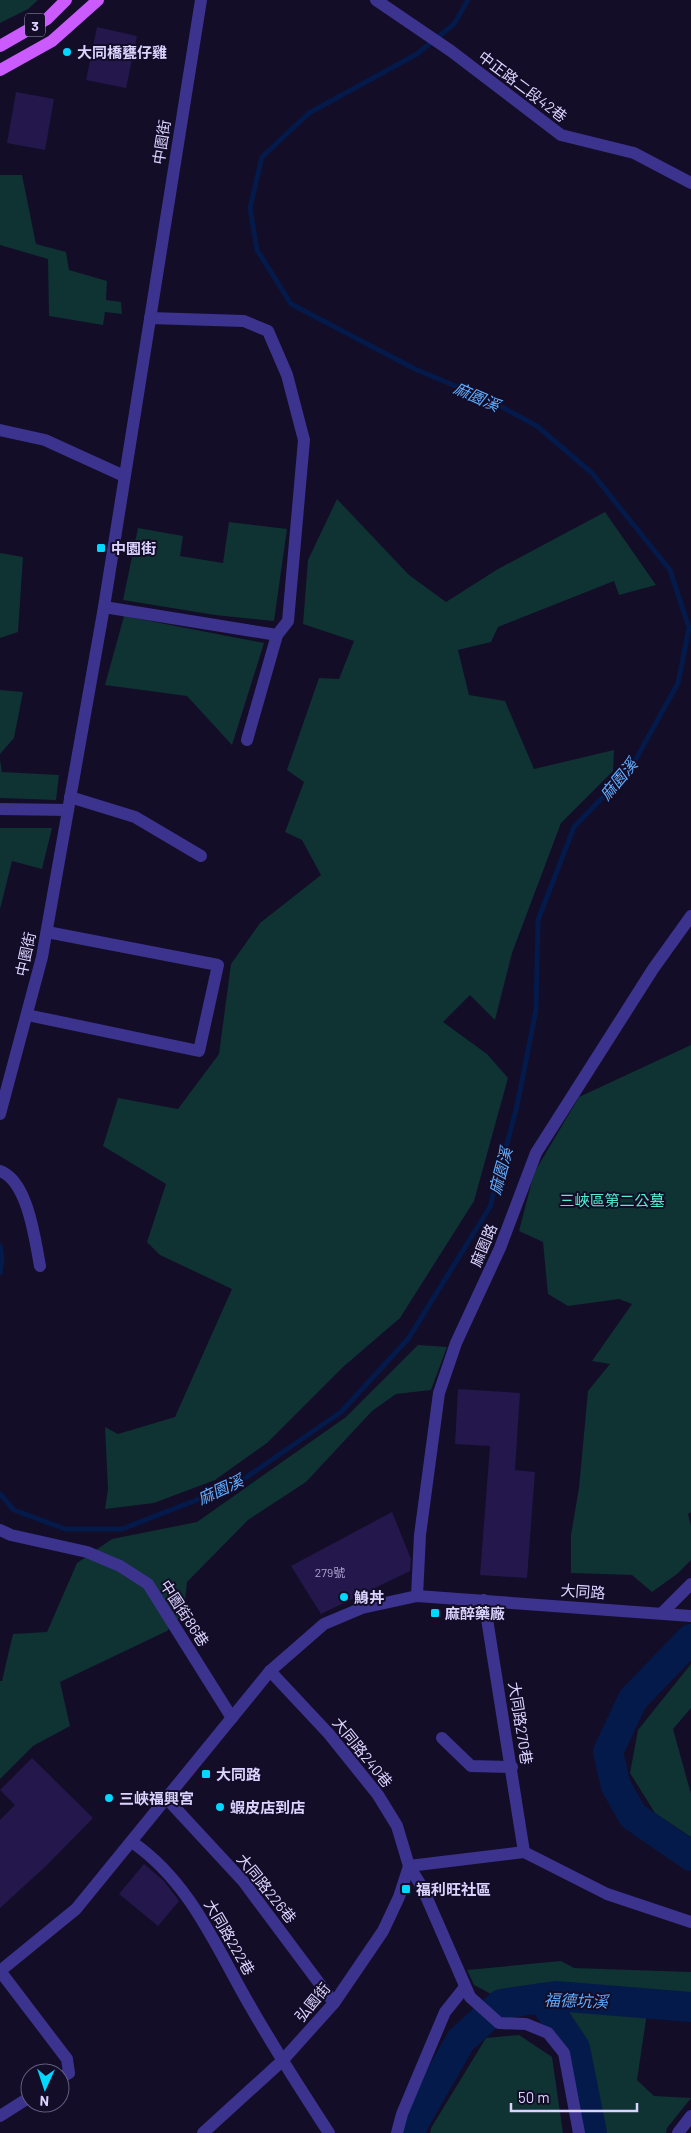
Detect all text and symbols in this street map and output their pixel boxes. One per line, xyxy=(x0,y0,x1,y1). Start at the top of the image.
road number: 3 xyxy=(25,14,45,36)
place label: 大同橋甕仔雞 xyxy=(77,43,167,61)
marker: 大同橋甕仔雞 xyxy=(61,46,73,58)
street label: 中正路二段42巷 xyxy=(475,47,571,125)
street label: 中園街 xyxy=(149,118,173,166)
water label: 麻園溪 xyxy=(451,378,505,415)
place label: 中園街 xyxy=(111,539,156,557)
marker: 中園街 xyxy=(95,542,107,554)
water label: 麻園溪 xyxy=(595,753,642,803)
street label: 中園街 xyxy=(12,930,38,978)
water label: 麻園溪 xyxy=(485,1143,516,1197)
park label: 三峽區第二公墓 xyxy=(559,1191,665,1209)
street label: 麻園路 xyxy=(466,1221,500,1269)
water label: 麻園溪 xyxy=(194,1469,248,1508)
house number: 279號 xyxy=(315,1565,345,1579)
street label: 中園街86巷 xyxy=(157,1576,213,1650)
street label: 大同路 xyxy=(560,1580,606,1602)
place label: 鯓丼 xyxy=(354,1588,384,1606)
marker: 鯓丼 xyxy=(338,1591,350,1603)
place label: 麻醉藥廠 xyxy=(445,1604,505,1622)
marker: 麻醉藥廠 xyxy=(429,1607,441,1619)
street label: 大同路270巷 xyxy=(506,1680,536,1766)
street label: 大同路240巷 xyxy=(329,1713,397,1791)
place label: 大同路 xyxy=(216,1765,261,1783)
marker: 大同路 xyxy=(200,1768,212,1780)
place label: 三峽福興宮 xyxy=(119,1789,194,1807)
marker: 三峽福興宮 xyxy=(103,1792,115,1804)
place label: 蝦皮店到店 xyxy=(230,1798,305,1816)
marker: 蝦皮店到店 xyxy=(214,1801,226,1813)
street label: 大同路226巷 xyxy=(234,1850,300,1926)
place label: 福利旺社區 xyxy=(416,1880,491,1898)
marker: 福利旺社區 xyxy=(400,1883,412,1895)
street label: 大同路222巷 xyxy=(201,1896,259,1978)
street label: 弘園街 xyxy=(291,1979,333,2025)
water label: 福德坑溪 xyxy=(544,1989,610,2011)
north arrow xyxy=(20,2063,70,2113)
scale bar xyxy=(511,2080,637,2112)
text: 50 m xyxy=(518,2088,550,2106)
text: N xyxy=(39,2093,49,2110)

